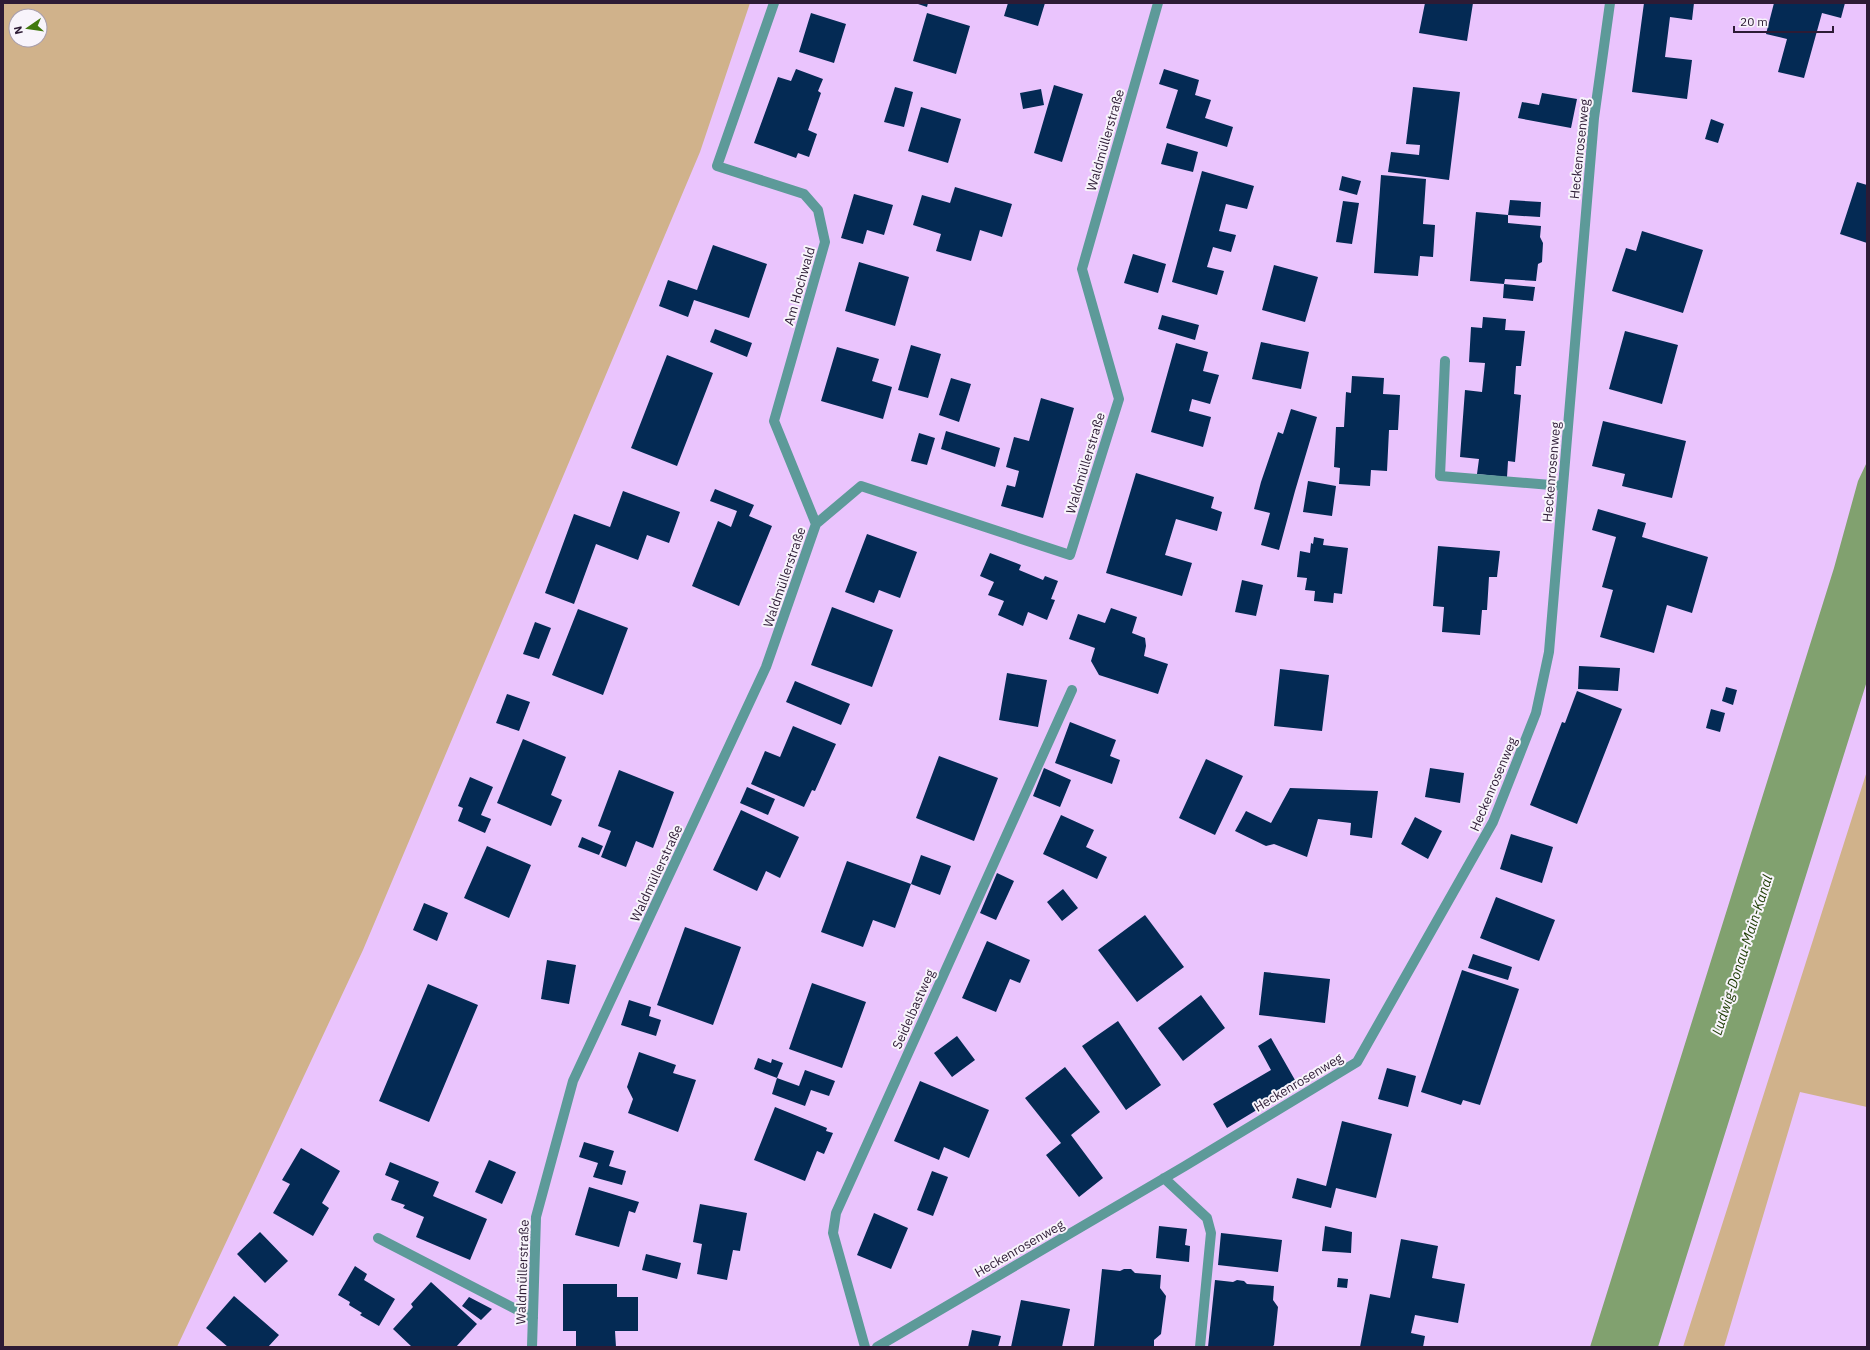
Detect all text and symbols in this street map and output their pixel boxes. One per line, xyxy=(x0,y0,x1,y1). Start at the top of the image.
north arrow xyxy=(8,8,48,48)
scale bar xyxy=(1734,8,1833,34)
text: 20 m xyxy=(1740,14,1768,29)
text: N xyxy=(11,25,26,36)
street label: Waldmüllerstraße xyxy=(1083,87,1128,193)
street label: Heckenrosenweg xyxy=(1566,98,1593,200)
street label: Am Hochwald xyxy=(780,245,819,327)
street label: Waldmüllerstraße xyxy=(1062,410,1109,516)
street label: Heckenrosenweg xyxy=(1539,421,1564,523)
street label: Waldmüllerstraße xyxy=(759,525,810,630)
street label: Heckenrosenweg xyxy=(1466,734,1521,834)
street label: Waldmüllerstraße xyxy=(627,822,686,924)
water label: Ludwig-Donau-Main-Kanal xyxy=(1708,872,1777,1037)
street label: Seidelbastweg xyxy=(888,967,939,1052)
street label: Heckenrosenweg xyxy=(1251,1049,1346,1116)
street label: Heckenrosenweg xyxy=(971,1216,1067,1281)
street label: Waldmüllerstraße xyxy=(512,1219,533,1325)

